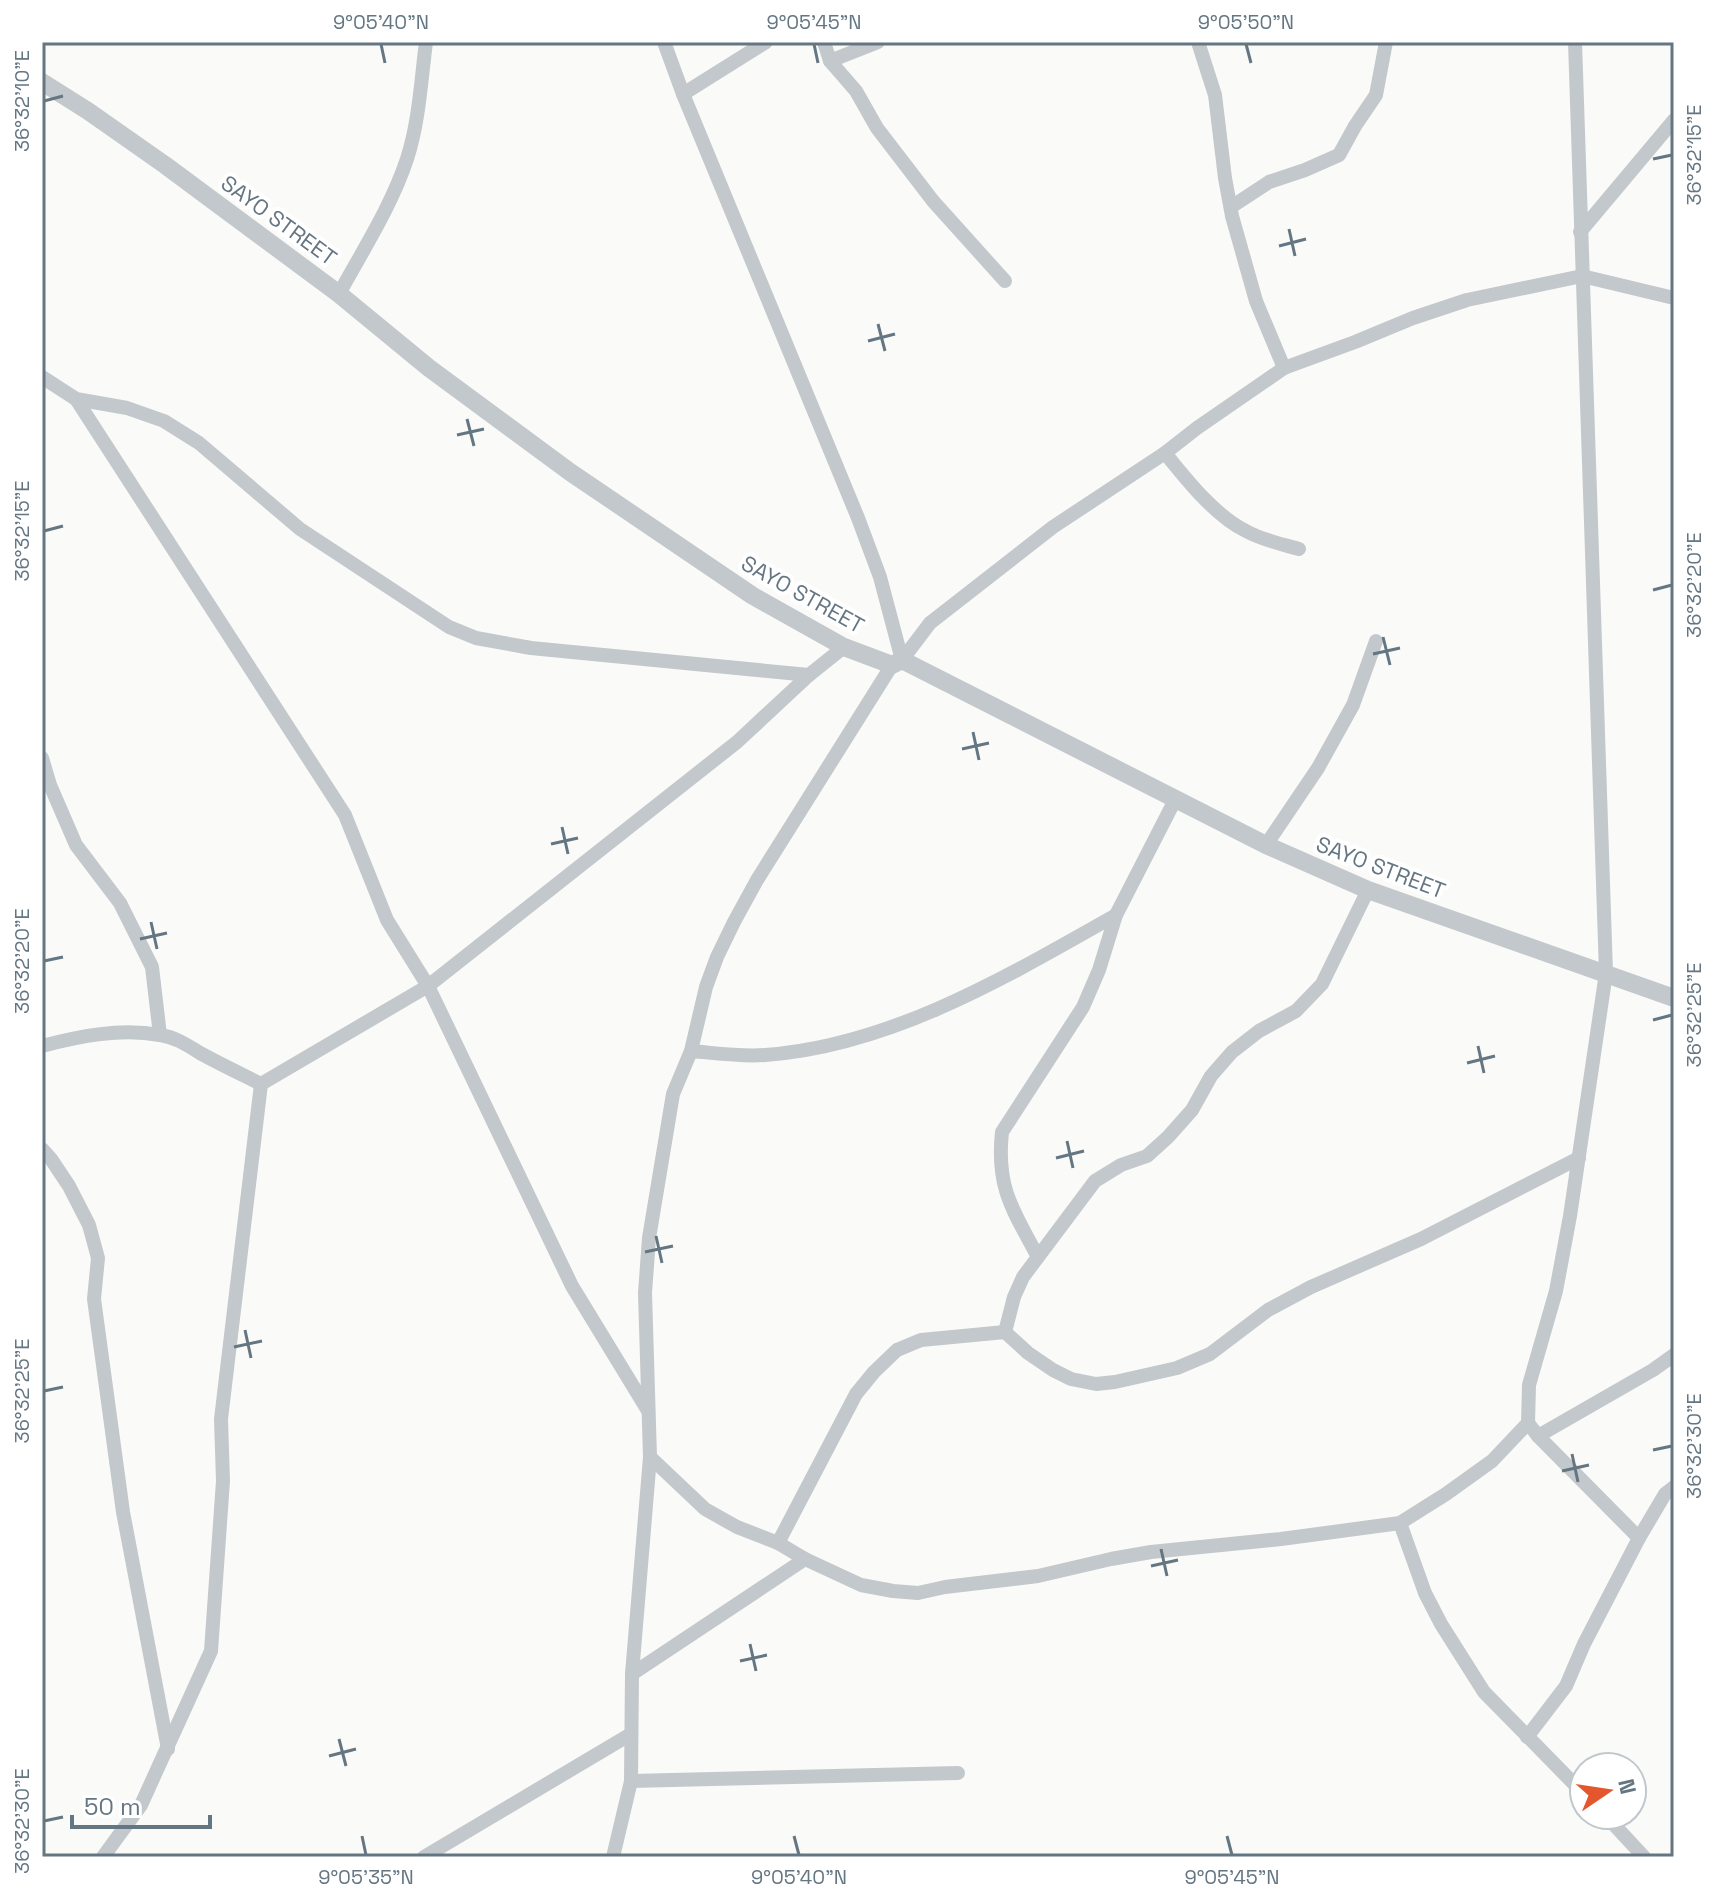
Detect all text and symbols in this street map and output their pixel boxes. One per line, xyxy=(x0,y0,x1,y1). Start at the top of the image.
text: 9°05'40"N xyxy=(333,9,429,35)
text: 9°05'45"N xyxy=(766,9,862,35)
text: 9°05'50"N xyxy=(1198,9,1294,35)
text: 36°32'10"E xyxy=(9,50,35,152)
text: 36°32'15"E xyxy=(1681,104,1707,206)
street label: SAYO STREET xyxy=(216,169,342,271)
text: 36°32'15"E xyxy=(9,480,35,582)
text: 36°32'20"E xyxy=(1681,532,1707,638)
street label: SAYO STREET xyxy=(737,549,869,639)
street label: SAYO STREET xyxy=(1312,830,1450,904)
text: 36°32'20"E xyxy=(9,908,35,1014)
text: 36°32'25"E xyxy=(1681,963,1707,1067)
text: 36°32'25"E xyxy=(9,1339,35,1443)
text: 36°32'30"E xyxy=(1681,1393,1707,1499)
north arrow xyxy=(1568,1751,1648,1831)
text: 36°32'30"E xyxy=(9,1768,35,1874)
text: N xyxy=(1612,1776,1643,1797)
scale bar xyxy=(72,1779,210,1829)
text: 50 m xyxy=(84,1791,141,1822)
text: 9°05'35"N xyxy=(318,1864,414,1890)
text: 9°05'40"N xyxy=(751,1864,847,1890)
text: 9°05'45"N xyxy=(1184,1864,1280,1890)

